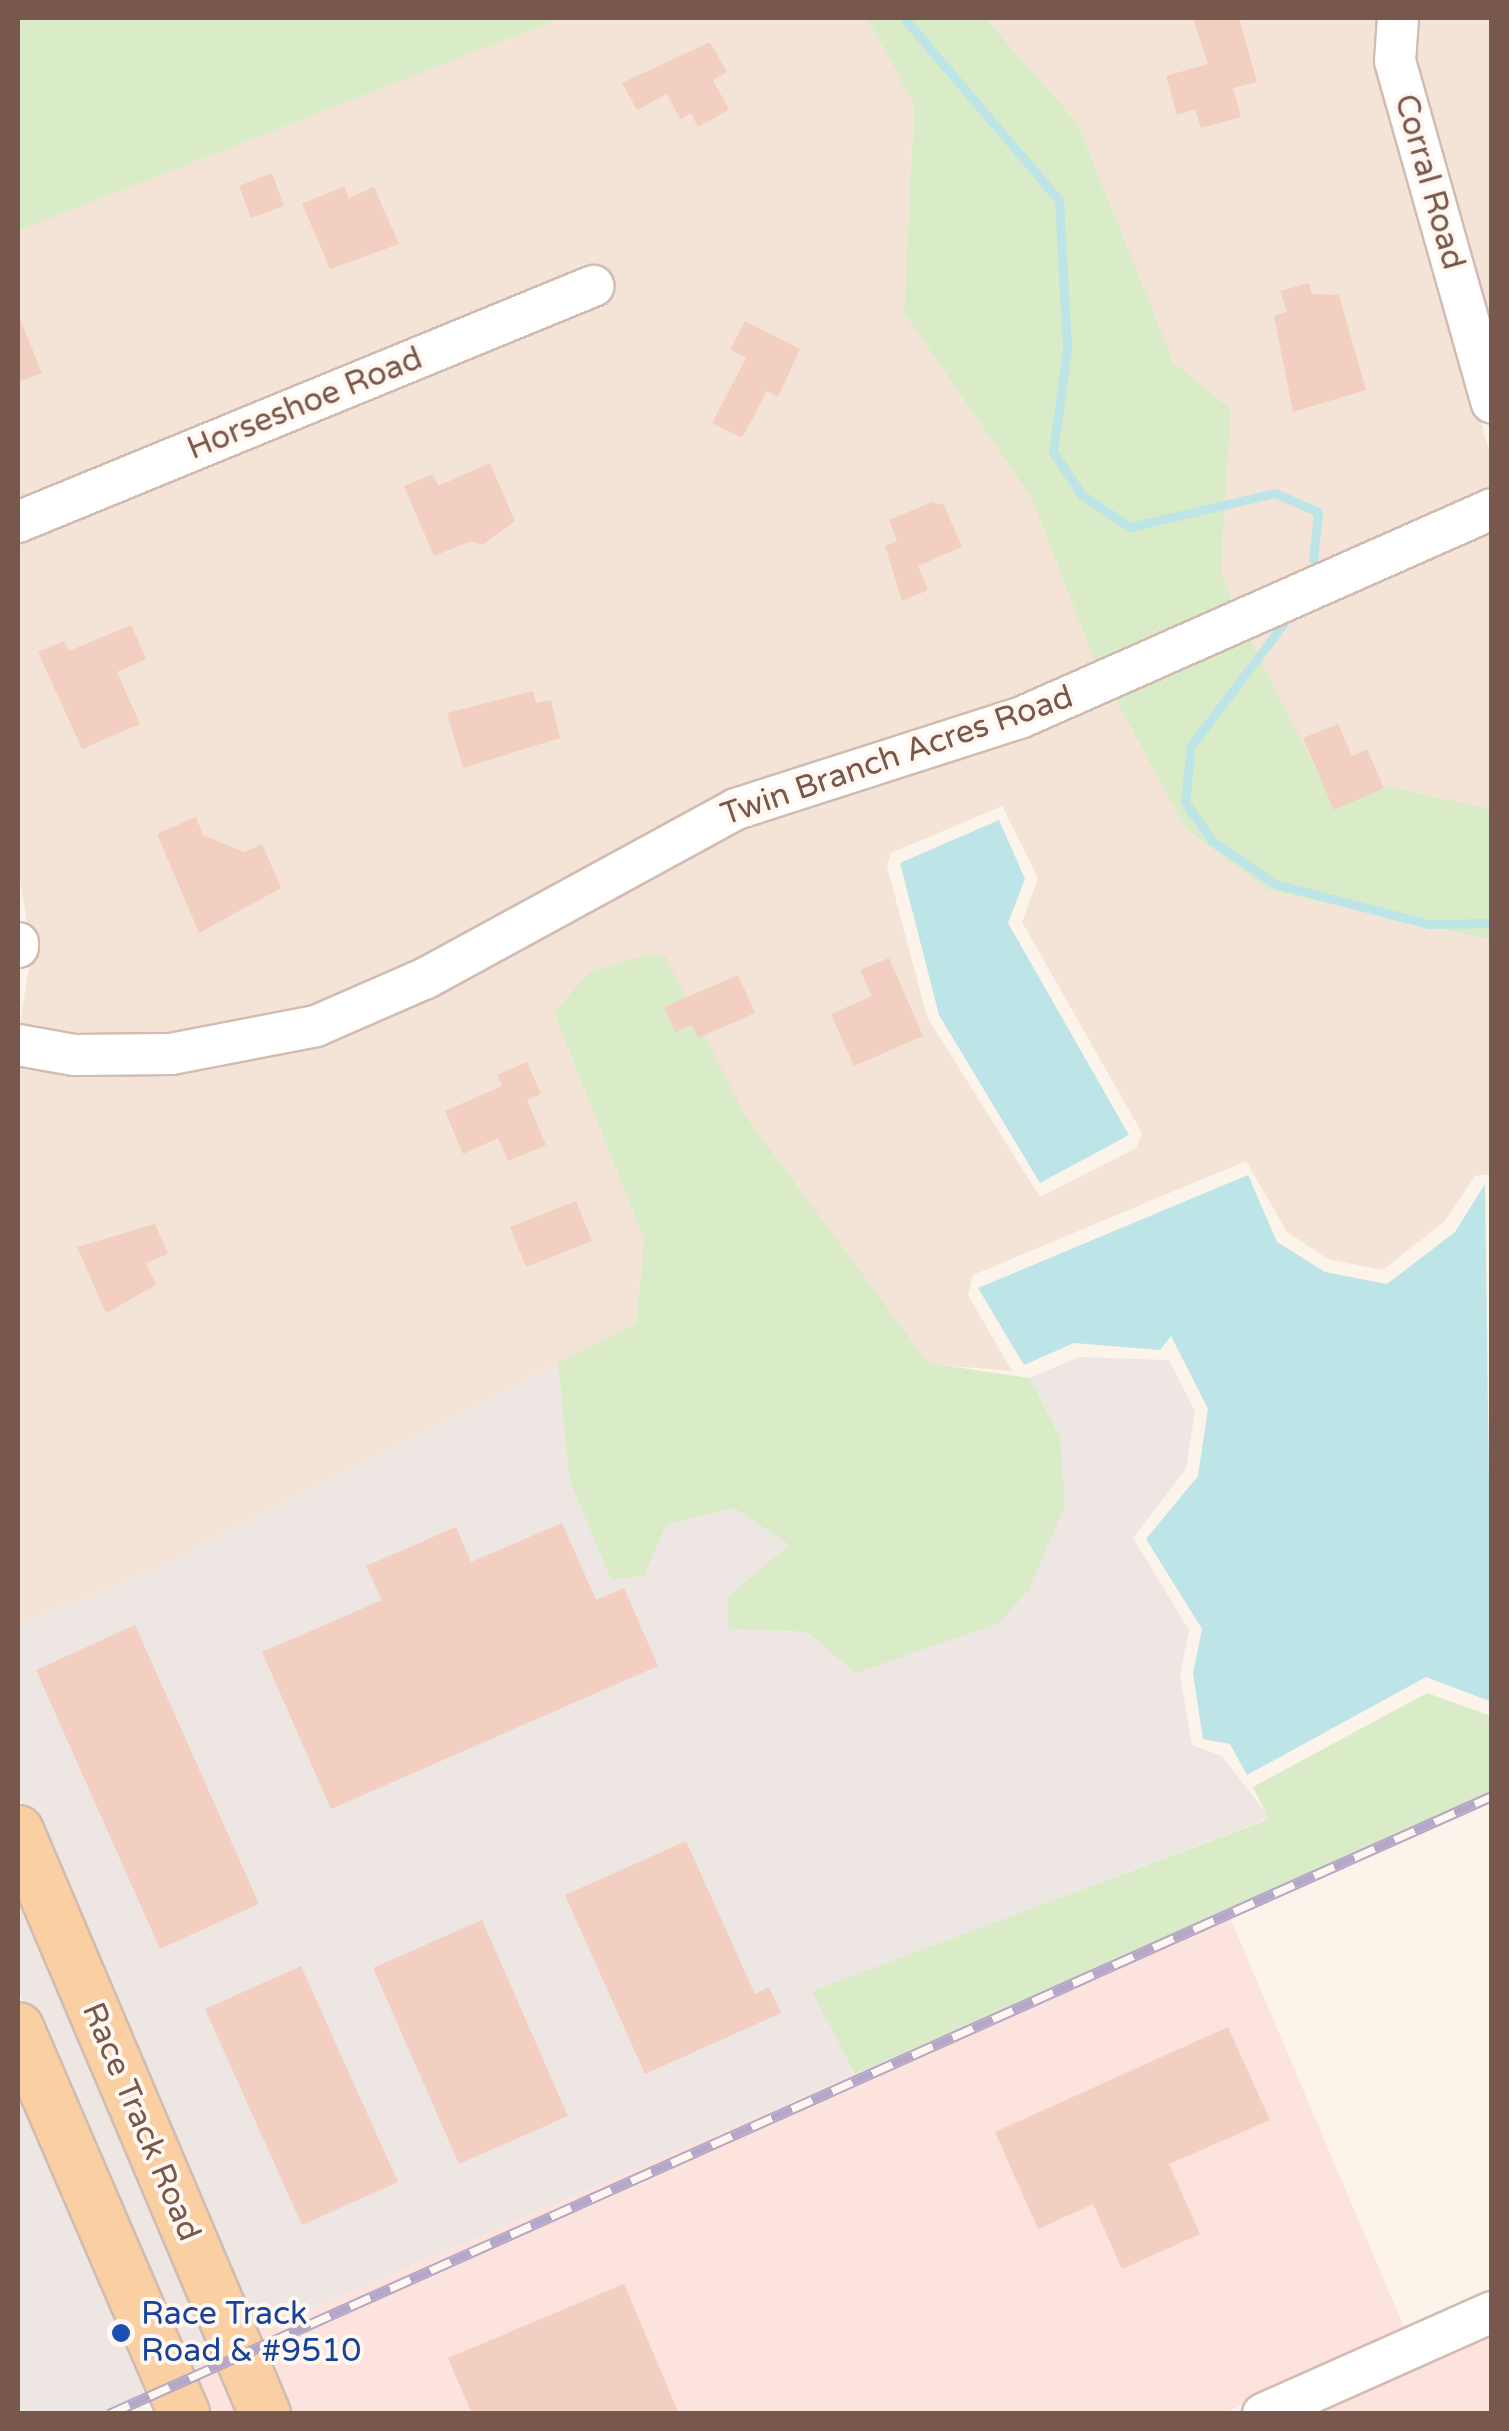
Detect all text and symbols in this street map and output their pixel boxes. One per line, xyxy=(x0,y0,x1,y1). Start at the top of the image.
street label: Corral Road xyxy=(1386,90,1472,274)
street label: Horseshoe Road xyxy=(182,339,428,469)
street label: Twin Branch Acres Road xyxy=(716,678,1078,834)
street label: Race Track Road xyxy=(73,1997,209,2247)
place label: Race Track Road & #9510 xyxy=(141,2296,361,2371)
marker: Race Track Road & #9510 xyxy=(110,2322,132,2344)

